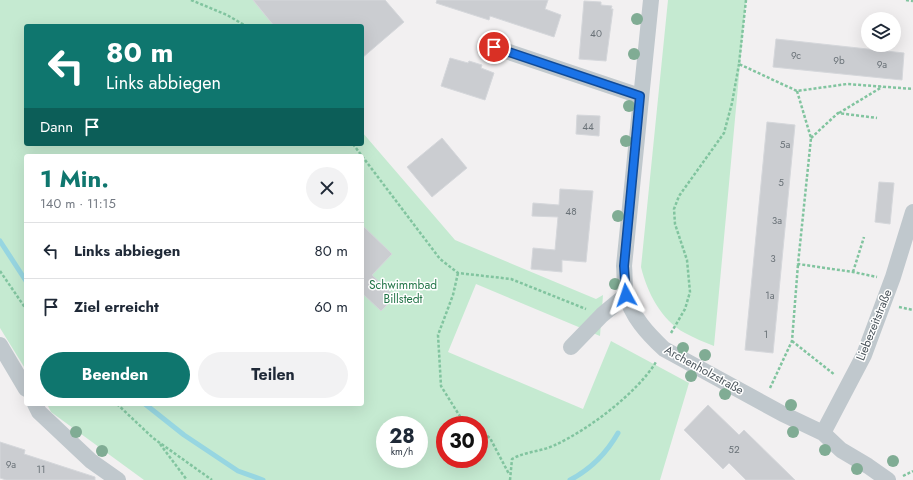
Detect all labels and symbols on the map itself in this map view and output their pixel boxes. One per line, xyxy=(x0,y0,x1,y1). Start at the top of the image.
house number: 40 xyxy=(590,26,602,41)
pin xyxy=(477,30,511,64)
house number: 9c xyxy=(791,48,801,63)
house number: 9b xyxy=(833,53,845,68)
house number: 9a xyxy=(877,57,887,72)
house number: 44 xyxy=(582,119,594,134)
house number: 5a xyxy=(780,137,790,152)
house number: 5 xyxy=(778,175,784,190)
house number: 48 xyxy=(565,204,577,219)
house number: 3a xyxy=(772,213,782,228)
house number: 3 xyxy=(770,251,776,266)
position arrow xyxy=(605,274,647,316)
park label: Schwimmbad Billstedt xyxy=(369,276,437,308)
street label: Liebezeitstraße xyxy=(851,287,897,363)
house number: 1a xyxy=(765,288,775,303)
house number: 1 xyxy=(764,327,768,342)
street label: Archenholzstraße xyxy=(661,341,747,399)
speed limit sign: 30 xyxy=(436,416,488,468)
house number: 52 xyxy=(728,442,740,457)
house number: 9a xyxy=(6,457,16,472)
house number: 11 xyxy=(37,462,46,477)

